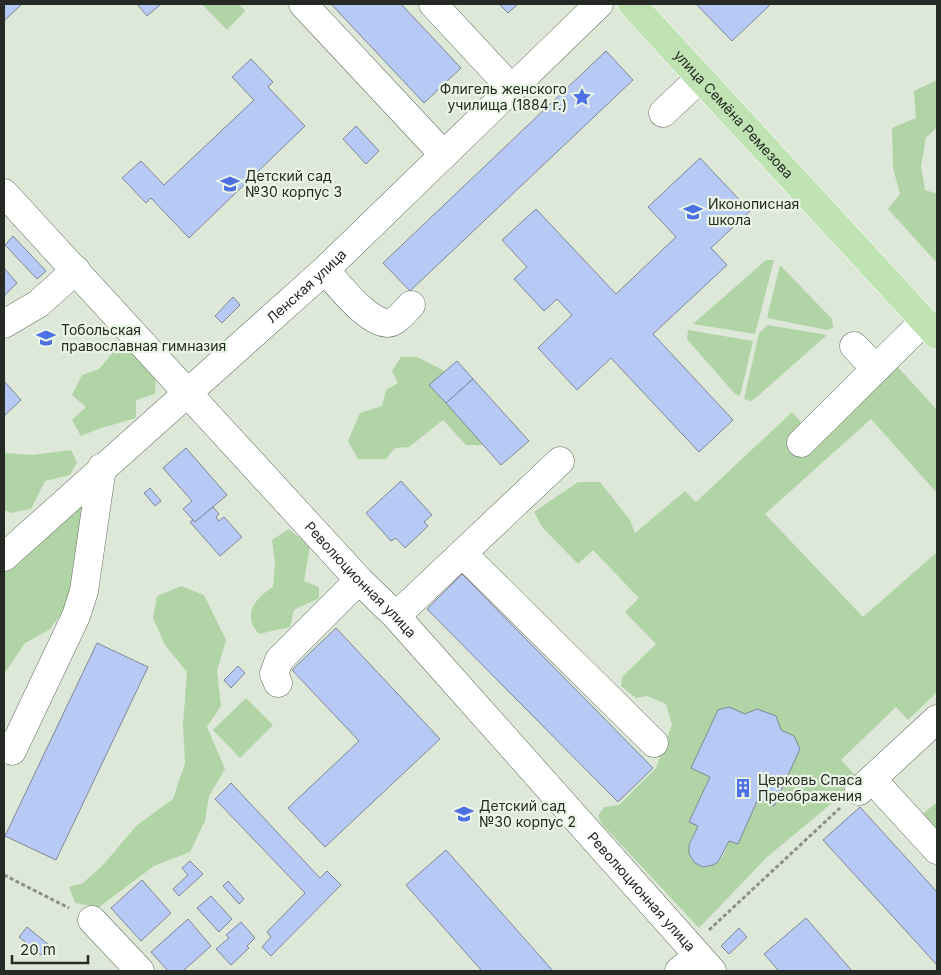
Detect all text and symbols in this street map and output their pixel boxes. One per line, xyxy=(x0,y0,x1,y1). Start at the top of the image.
street label: улица Семёна Ремезова xyxy=(671,46,797,182)
place label: Флигель женского училища (1884 г.) xyxy=(440,80,567,113)
place icon: Флигель женского училища (1884 г.) xyxy=(571,86,593,108)
place label: Детский сад №30 корпус 3 xyxy=(245,167,342,200)
school or university icon: Детский сад №30 корпус 3 xyxy=(219,173,241,195)
place label: Иконописная школа xyxy=(708,195,799,228)
school or university icon: Иконописная школа xyxy=(682,201,704,223)
street label: Ленская улица xyxy=(263,245,349,326)
place label: Тобольская православная гимназия xyxy=(61,321,226,354)
school or university icon: Тобольская православная гимназия xyxy=(35,327,57,349)
street label: Революционная улица xyxy=(302,518,420,641)
place label: Церковь Спаса Преображения xyxy=(758,771,862,804)
building icon: Церковь Спаса Преображения xyxy=(732,777,754,799)
place label: Детский сад №30 корпус 2 xyxy=(479,797,576,830)
school or university icon: Детский сад №30 корпус 2 xyxy=(453,803,475,825)
street label: Революционная улица xyxy=(584,828,699,955)
scale bar xyxy=(12,932,89,964)
text: 20 m xyxy=(20,940,56,959)

